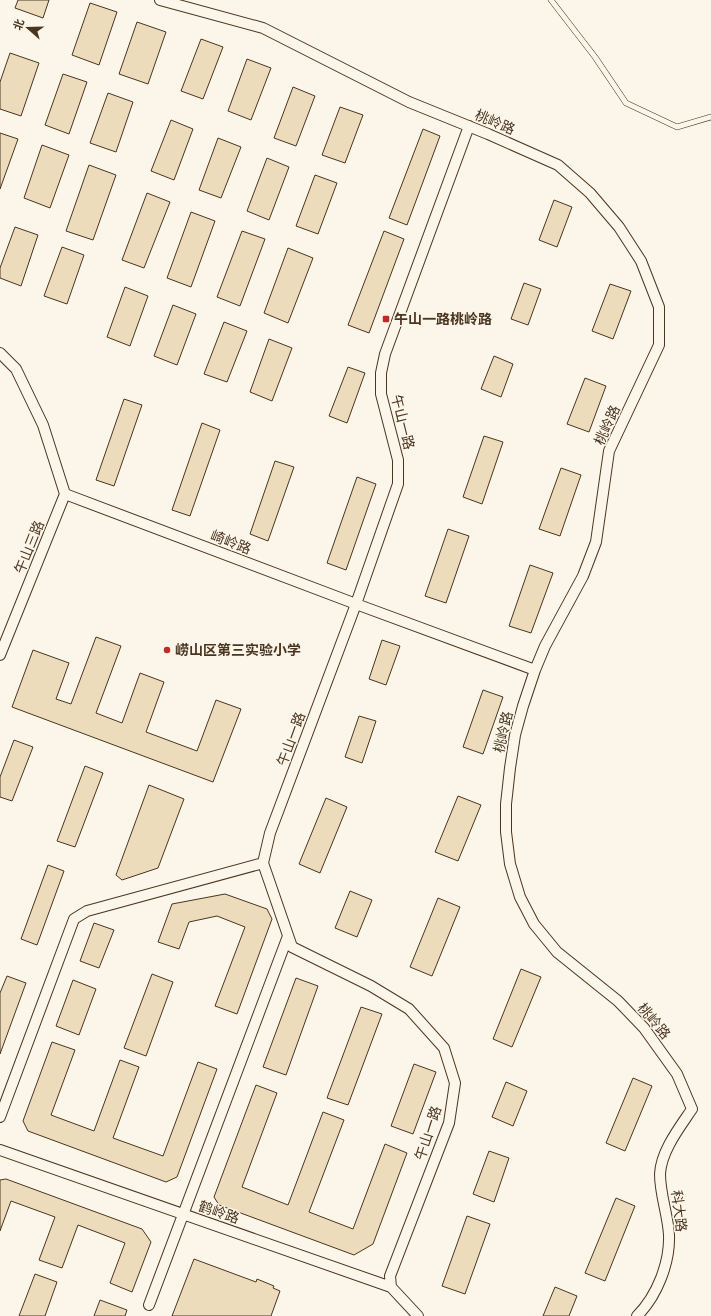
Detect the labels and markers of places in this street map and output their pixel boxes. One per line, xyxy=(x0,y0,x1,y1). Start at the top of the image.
place label: 午山一路桃岭路 xyxy=(394,311,492,328)
marker: 午山一路桃岭路 xyxy=(381,314,391,324)
place label: 崂山区第三实验小学 xyxy=(175,642,301,659)
marker: 崂山区第三实验小学 xyxy=(162,645,172,655)

